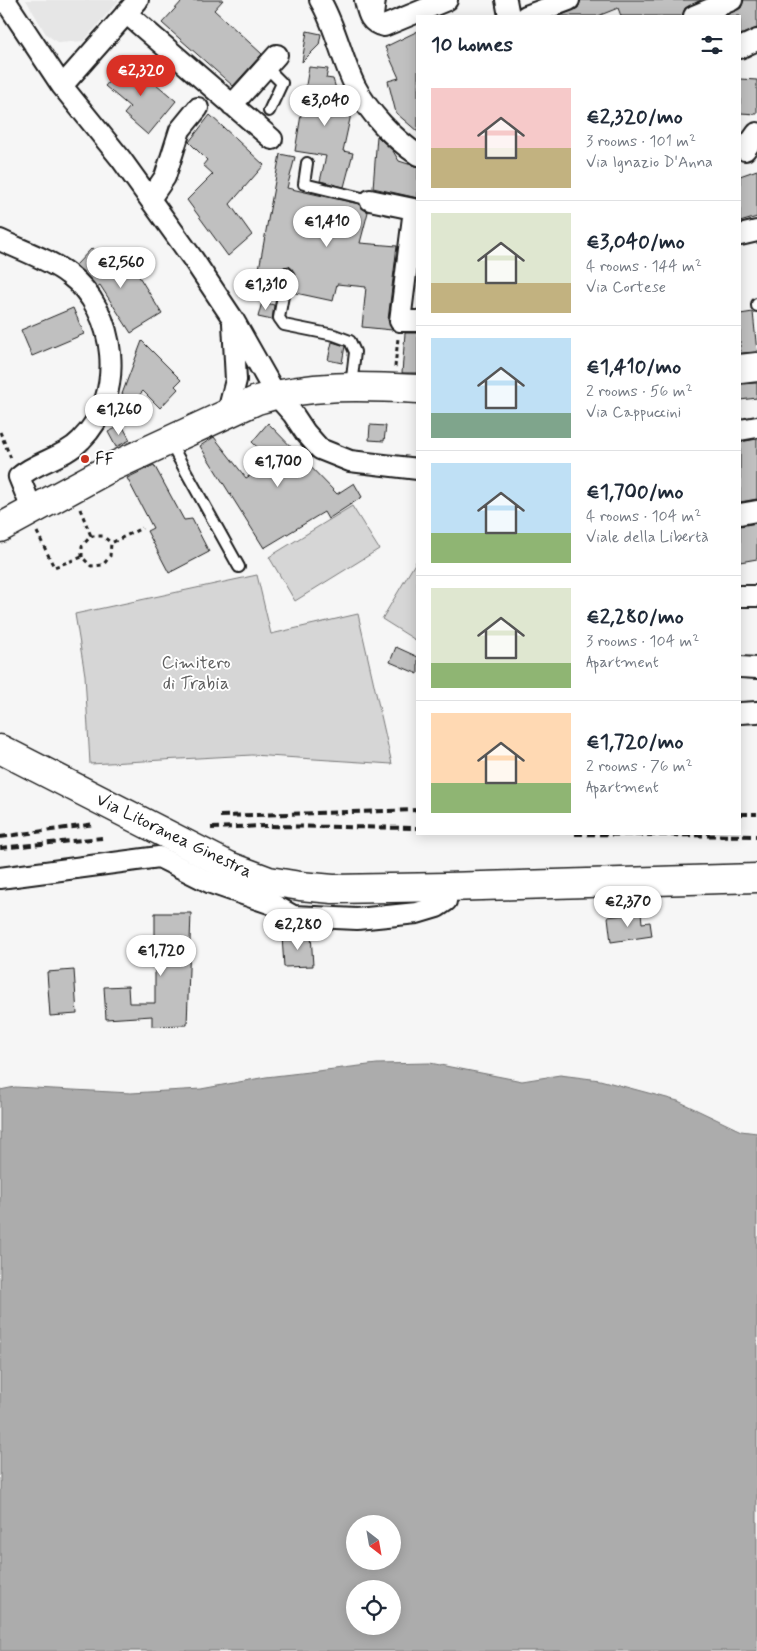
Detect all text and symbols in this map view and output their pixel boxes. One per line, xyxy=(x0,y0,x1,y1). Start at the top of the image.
text: 10 homes xyxy=(431,31,513,59)
icon: filters xyxy=(698,31,726,59)
pin: €2,320 xyxy=(100,54,182,97)
text: €2,320 xyxy=(117,60,165,81)
pin: €3,040 xyxy=(284,84,366,127)
text: €3,040 xyxy=(301,90,349,111)
text: €2,320/mo xyxy=(586,103,683,131)
icon: home xyxy=(471,108,531,168)
text: 3 rooms · 101 m² xyxy=(586,131,696,152)
text: Via Ignazio D'Anna xyxy=(586,152,713,173)
pin: €1,410 xyxy=(286,206,368,248)
text: €1,410 xyxy=(304,211,350,232)
text: €3,040/mo xyxy=(586,228,685,256)
icon: home xyxy=(471,233,531,293)
pin: €2,560 xyxy=(80,246,162,289)
text: €2,560 xyxy=(98,252,144,273)
text: 4 rooms · 144 m² xyxy=(586,256,702,277)
pin: €1,310 xyxy=(225,268,307,311)
text: €1,310 xyxy=(244,274,288,295)
text: Via Cortese xyxy=(586,277,666,298)
text: €1,410/mo xyxy=(586,353,681,381)
icon: home xyxy=(471,358,531,418)
text: 2 rooms · 56 m² xyxy=(586,381,693,402)
pin: €1,260 xyxy=(78,394,160,436)
text: €1,260 xyxy=(96,399,142,420)
text: Via Cappuccini xyxy=(586,402,681,423)
pin: €1,700 xyxy=(237,446,319,488)
place label: FF xyxy=(95,447,115,471)
text: €1,700 xyxy=(254,451,302,472)
marker: FF xyxy=(79,453,91,465)
text: €1,700/mo xyxy=(586,478,683,506)
icon: home xyxy=(471,483,531,543)
text: 4 rooms · 104 m² xyxy=(586,506,701,527)
text: Viale della Libertà xyxy=(586,527,709,548)
text: €2,280/mo xyxy=(586,603,684,631)
icon: home xyxy=(471,608,531,668)
text: 3 rooms · 104 m² xyxy=(586,631,699,652)
park label: Cimitero di Trabia xyxy=(161,651,231,696)
text: Apartment xyxy=(586,652,659,673)
text: €1,720/mo xyxy=(586,728,683,756)
icon: home xyxy=(471,733,531,793)
text: 2 rooms · 76 m² xyxy=(586,756,693,777)
text: Apartment xyxy=(586,777,659,798)
street label: Via Litoranea Ginestra xyxy=(92,788,256,884)
pin: €2,370 xyxy=(587,886,669,928)
text: €2,370 xyxy=(605,891,651,912)
pin: €2,280 xyxy=(257,908,339,951)
text: €2,280 xyxy=(274,914,322,935)
pin: €1,720 xyxy=(120,934,202,977)
text: €1,720 xyxy=(137,940,185,961)
north arrow xyxy=(346,1515,401,1570)
map controls xyxy=(346,1515,401,1635)
button: locate xyxy=(346,1580,401,1635)

